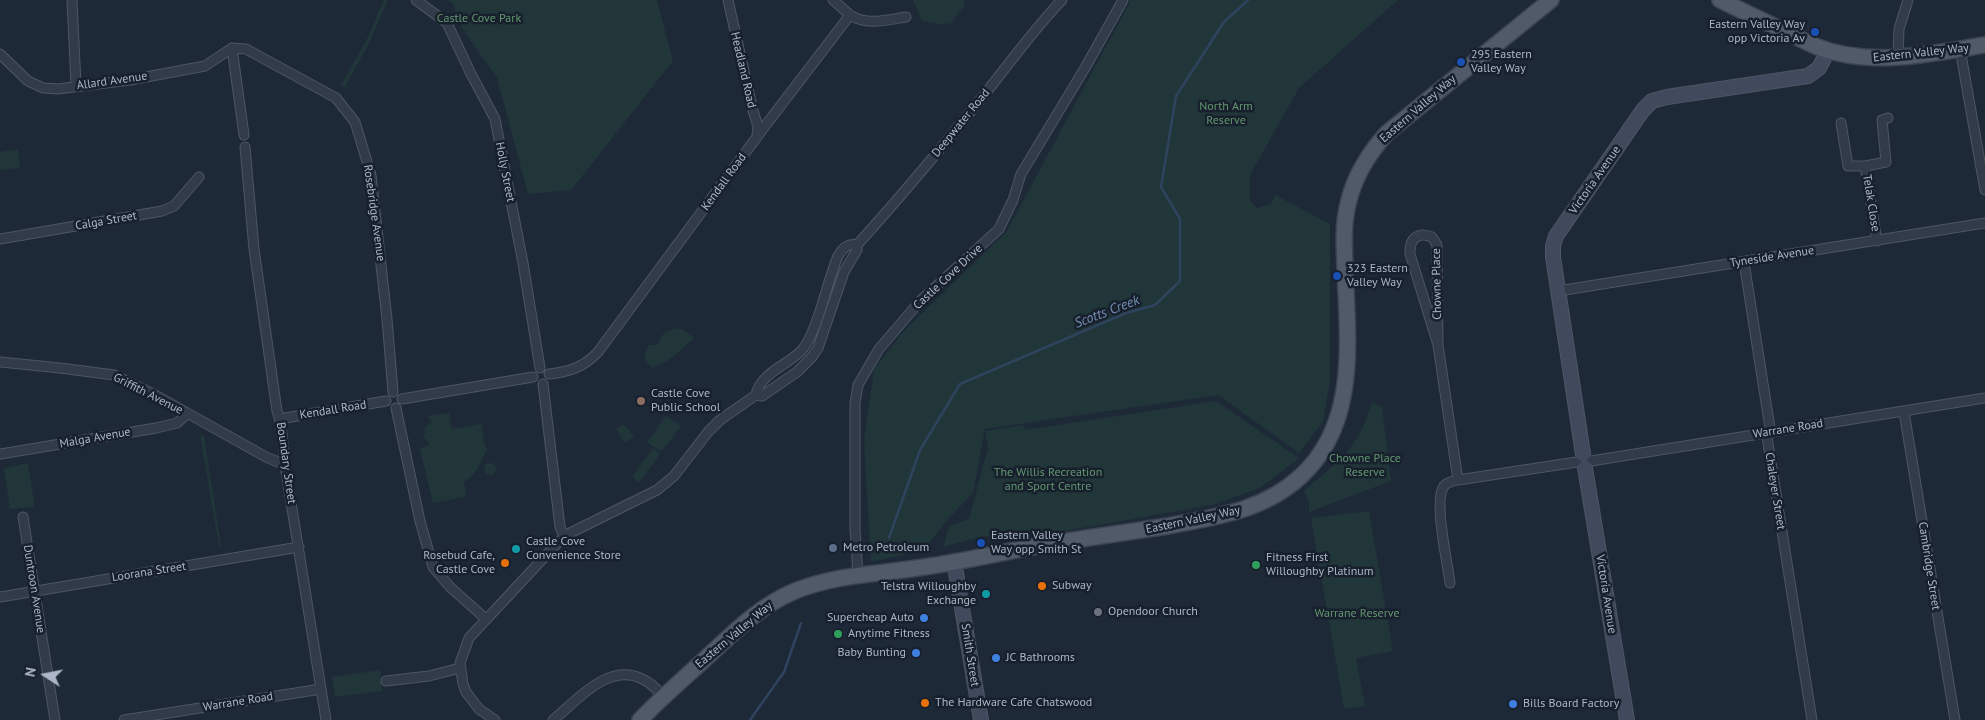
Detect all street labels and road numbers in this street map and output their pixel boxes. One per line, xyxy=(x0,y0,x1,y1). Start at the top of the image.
street label: Headland Road xyxy=(727,31,759,109)
street label: Eastern Valley Way xyxy=(1872,41,1970,65)
street label: Allard Avenue xyxy=(76,69,148,93)
street label: Eastern Valley Way xyxy=(1377,72,1459,146)
street label: Deepwater Road xyxy=(929,86,993,160)
street label: Holly Street xyxy=(492,141,518,203)
street label: Victoria Avenue xyxy=(1566,143,1624,217)
street label: Kendall Road xyxy=(698,150,750,214)
street label: Rosebridge Avenue xyxy=(360,164,388,262)
street label: Telak Close xyxy=(1859,173,1883,233)
street label: Calga Street xyxy=(74,208,138,234)
street label: Castle Cove Drive xyxy=(911,241,985,313)
street label: Tyneside Avenue xyxy=(1729,243,1815,271)
street label: Chowne Place xyxy=(1429,248,1445,320)
street label: Griffith Avenue xyxy=(111,370,185,418)
street label: Kendall Road xyxy=(299,398,367,422)
street label: Warrane Road xyxy=(1752,416,1824,442)
street label: Boundary Street xyxy=(273,421,299,505)
street label: Malga Avenue xyxy=(58,425,132,451)
street label: Chaleyer Street xyxy=(1762,451,1788,531)
street label: Eastern Valley Way xyxy=(1144,503,1242,537)
street label: Cambridge Street xyxy=(1915,521,1943,611)
street label: Duntroon Avenue xyxy=(20,544,48,634)
street label: Victoria Avenue xyxy=(1593,553,1619,635)
street label: Loorana Street xyxy=(111,559,187,585)
street label: Eastern Valley Way xyxy=(693,599,775,671)
street label: Smith Street xyxy=(958,622,982,688)
street label: Warrane Road xyxy=(202,689,274,715)

